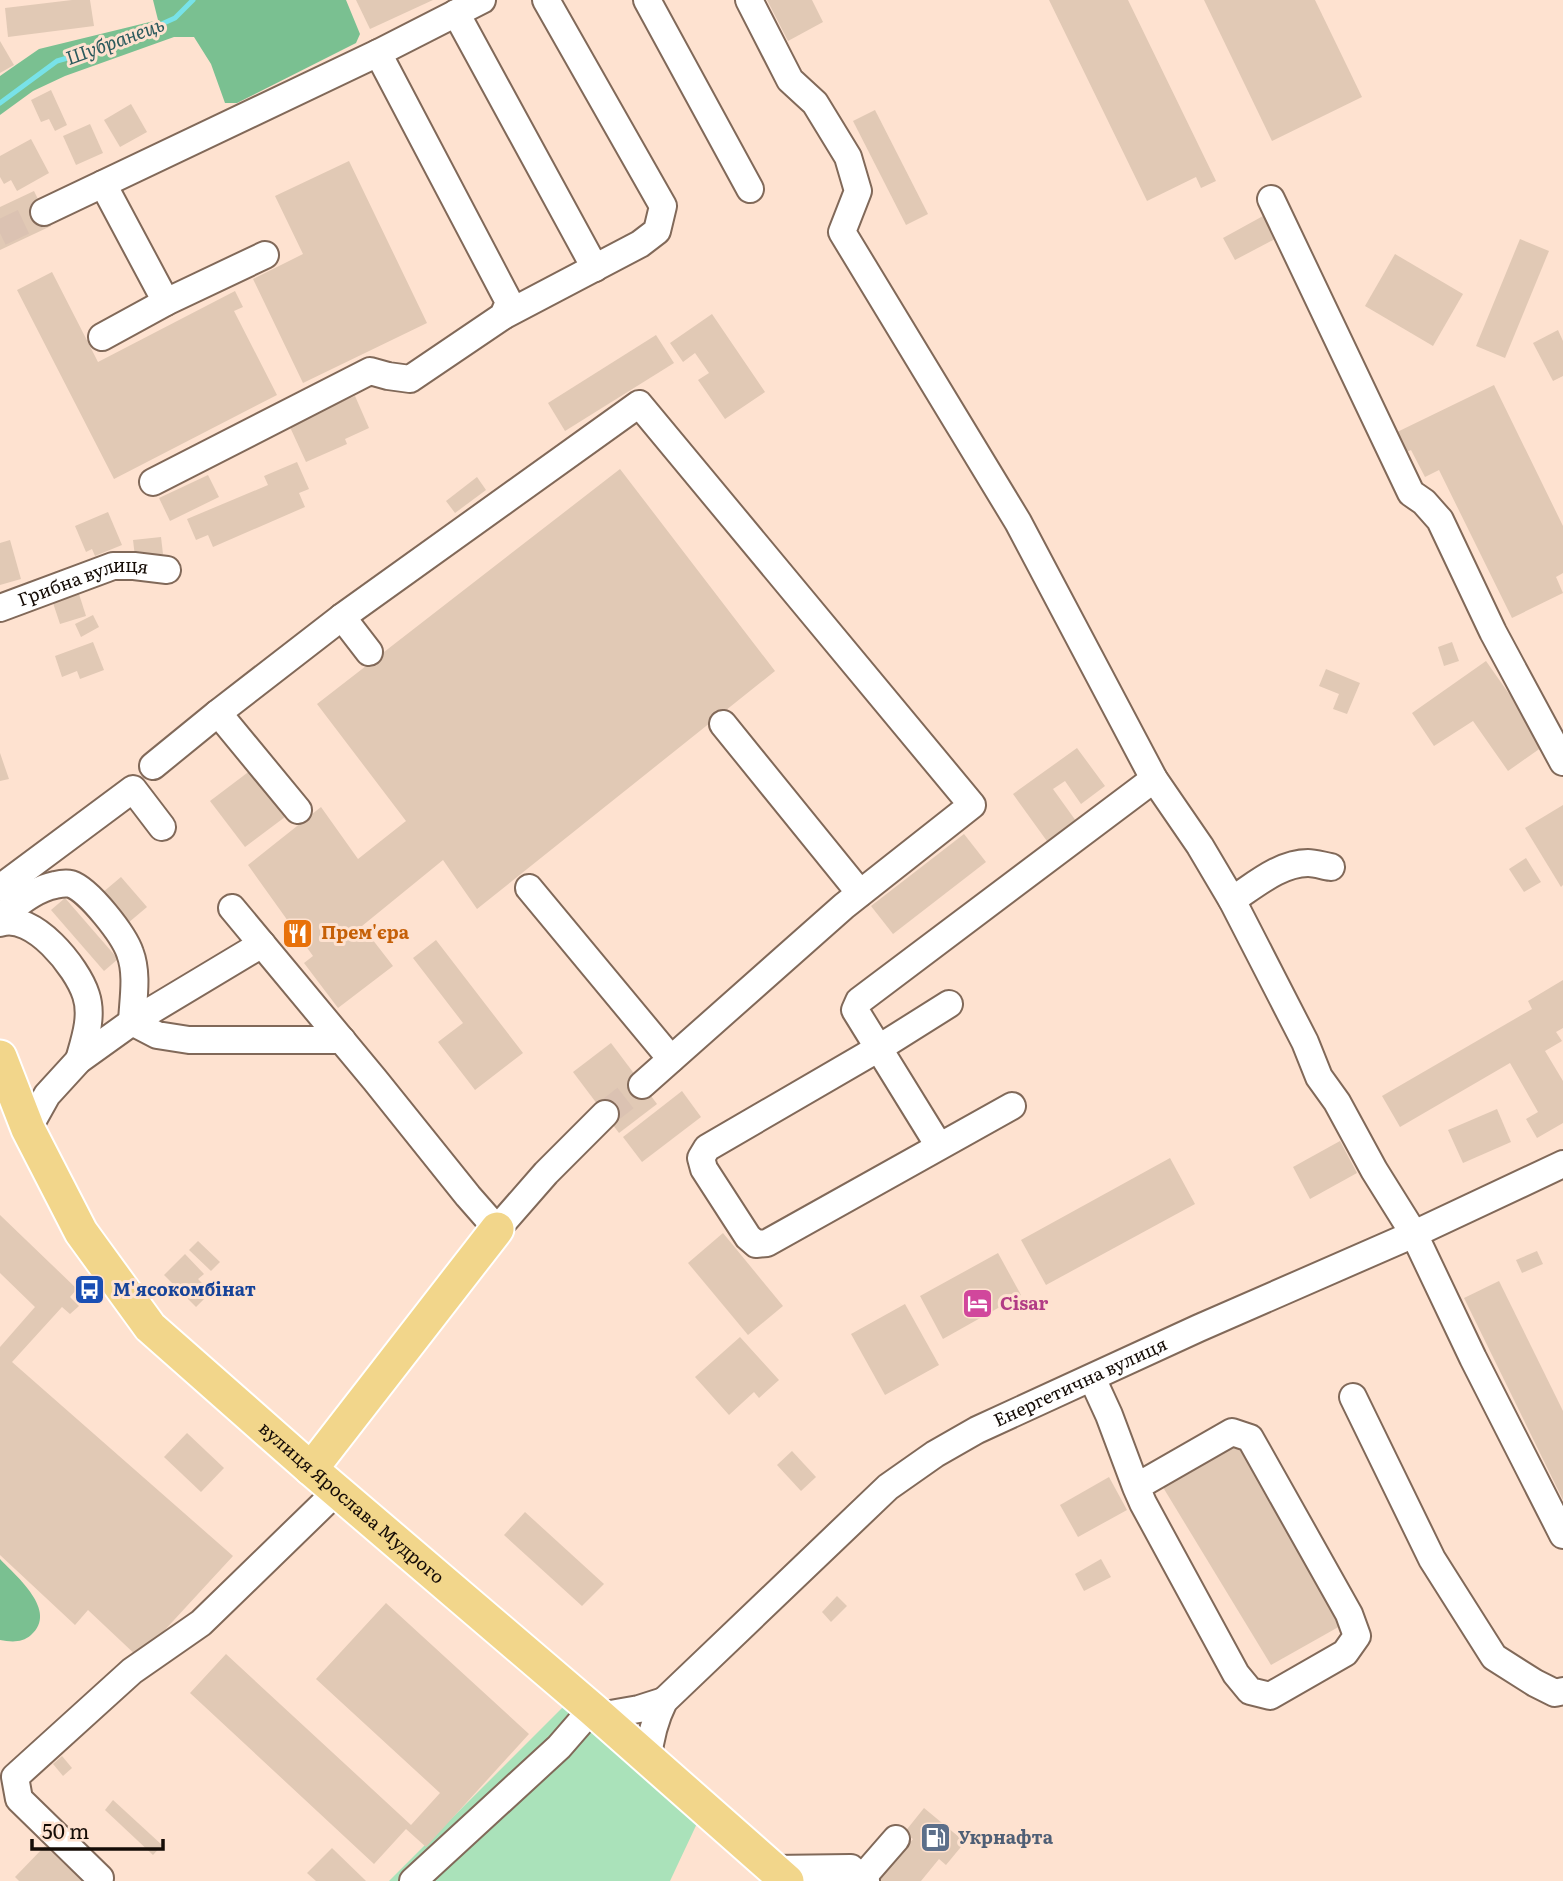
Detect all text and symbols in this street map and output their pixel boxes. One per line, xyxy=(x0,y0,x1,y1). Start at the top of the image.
water label: Шубранець xyxy=(62,9,168,71)
street label: Грибна вулиця xyxy=(14,551,150,612)
restaurant icon: Прем'єра xyxy=(281,916,315,950)
place label: Прем'єра xyxy=(321,918,410,945)
bus stop icon: М'ясокомбінат xyxy=(73,1273,107,1307)
place label: М'ясокомбінат xyxy=(113,1275,256,1302)
hotel icon: Cisar xyxy=(960,1287,994,1321)
place label: Cisar xyxy=(1000,1289,1049,1316)
street label: Енергетична вулиця xyxy=(989,1330,1171,1433)
street label: вулиця Ярослава Мудрого xyxy=(254,1414,451,1590)
scale bar xyxy=(32,1808,163,1852)
text: 50 m xyxy=(42,1814,89,1845)
fuel station icon: Укрнафта xyxy=(918,1821,952,1855)
place label: Укрнафта xyxy=(958,1823,1054,1850)

